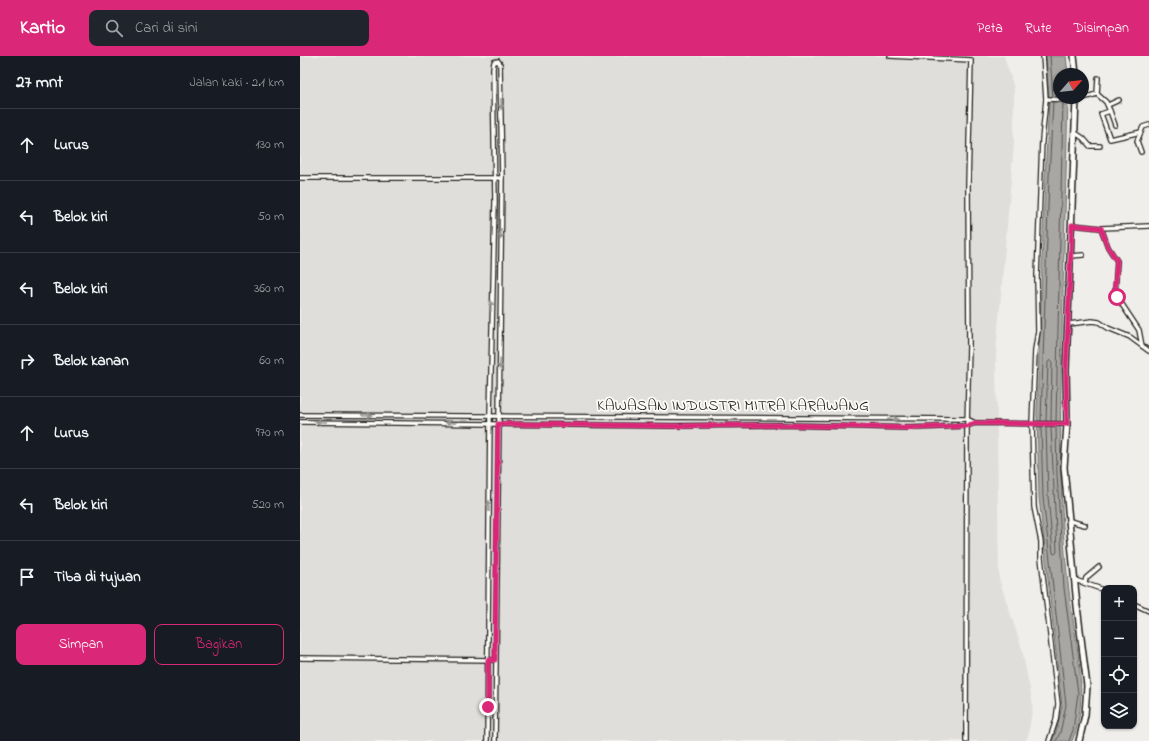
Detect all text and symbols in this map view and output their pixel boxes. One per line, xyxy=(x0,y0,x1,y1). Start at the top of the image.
search box xyxy=(89,10,369,46)
text: Kartio xyxy=(20,15,65,42)
icon: search xyxy=(103,17,125,39)
text: Cari di sini xyxy=(135,17,198,39)
text: Peta xyxy=(977,18,1003,39)
text: Rute xyxy=(1025,18,1052,39)
text: Disimpan xyxy=(1074,18,1129,39)
north arrow xyxy=(1053,68,1089,104)
text: 27 mnt xyxy=(16,70,63,95)
text: Jalan kaki · 2.1 km xyxy=(189,73,284,92)
one-way arrow xyxy=(498,98,504,111)
icon: ahead xyxy=(16,134,38,156)
text: Lurus xyxy=(54,134,89,156)
text: 130 m xyxy=(256,135,284,154)
icon: left xyxy=(16,206,38,228)
text: Belok kiri xyxy=(54,206,108,228)
text: 50 m xyxy=(258,207,284,226)
one-way arrow xyxy=(498,228,504,241)
icon: left xyxy=(16,278,38,300)
text: Belok kiri xyxy=(54,278,108,300)
text: 360 m xyxy=(254,279,284,298)
route start xyxy=(1108,288,1126,306)
one-way arrow xyxy=(488,299,494,312)
icon: right xyxy=(16,350,38,372)
text: Belok kanan xyxy=(54,350,129,372)
text: 60 m xyxy=(259,351,284,370)
one-way arrow xyxy=(496,358,503,370)
street label: KAWASAN INDUSTRI MITRA KARAWANG xyxy=(597,394,869,418)
one-way arrow xyxy=(361,412,374,418)
one-way arrow xyxy=(887,416,900,422)
one-way arrow xyxy=(314,419,327,425)
one-way arrow xyxy=(444,420,457,426)
icon: ahead xyxy=(16,422,38,444)
text: Lurus xyxy=(54,422,89,444)
text: 970 m xyxy=(256,423,284,442)
icon: left xyxy=(16,494,38,516)
text: Belok kiri xyxy=(54,494,108,516)
text: 520 m xyxy=(251,495,284,514)
one-way arrow xyxy=(486,499,492,512)
icon: arrive xyxy=(16,566,38,588)
text: Tiba di tujuan xyxy=(54,566,141,588)
map controls xyxy=(1101,585,1137,729)
button: + xyxy=(1101,585,1137,621)
button: − xyxy=(1101,621,1137,657)
button: Simpan xyxy=(16,624,146,665)
button: Bagikan xyxy=(154,624,284,665)
button: locate xyxy=(1101,657,1137,693)
button: layers xyxy=(1101,693,1137,729)
route end xyxy=(479,698,497,716)

